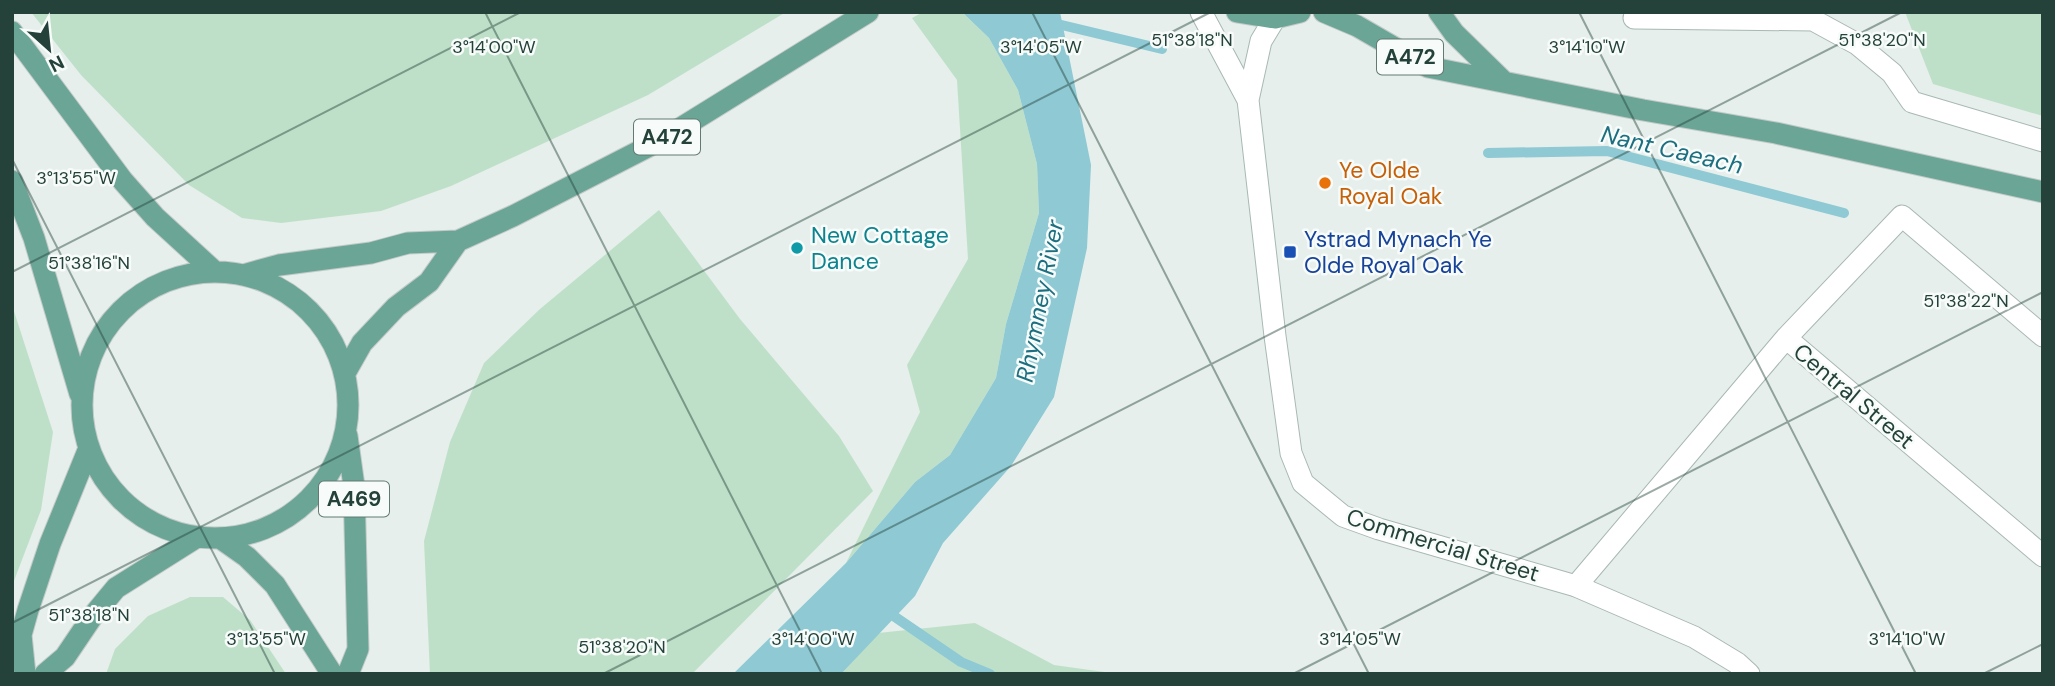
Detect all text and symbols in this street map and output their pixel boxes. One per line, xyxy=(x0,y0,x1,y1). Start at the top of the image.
north arrow xyxy=(14,14,84,84)
text: 51°38'18"N xyxy=(1151,28,1233,52)
text: 51°38'20"N xyxy=(1838,28,1926,52)
text: 3°14'00"W xyxy=(452,35,536,59)
text: 3°14'05"W xyxy=(1000,35,1082,59)
text: 3°14'10"W xyxy=(1549,35,1625,59)
road number: A472 xyxy=(1377,40,1443,74)
text: N xyxy=(45,49,68,78)
water label: Nant Caeach xyxy=(1598,118,1746,181)
road number: A472 xyxy=(634,120,700,154)
place label: Ye Olde Royal Oak xyxy=(1339,155,1443,211)
text: 3°13'55"W xyxy=(36,166,116,190)
marker: Ye Olde Royal Oak xyxy=(1317,175,1333,191)
water label: Rhymney River xyxy=(1009,216,1071,385)
place label: New Cottage Dance xyxy=(811,220,949,276)
place label: Ystrad Mynach Ye Olde Royal Oak xyxy=(1304,224,1492,280)
marker: New Cottage Dance xyxy=(789,240,805,256)
marker: Ystrad Mynach Ye Olde Royal Oak xyxy=(1282,244,1298,260)
text: 51°38'16"N xyxy=(48,251,130,275)
text: 51°38'22"N xyxy=(1923,289,2009,313)
street label: Central Street xyxy=(1787,337,1921,455)
road number: A469 xyxy=(319,482,389,516)
street label: Commercial Street xyxy=(1343,501,1543,589)
text: 51°38'18"N xyxy=(48,603,130,627)
text: 3°13'55"W xyxy=(226,627,306,651)
text: 3°14'00"W xyxy=(771,627,855,651)
text: 3°14'05"W xyxy=(1319,627,1401,651)
text: 3°14'10"W xyxy=(1869,627,1945,651)
text: 51°38'20"N xyxy=(578,635,666,659)

